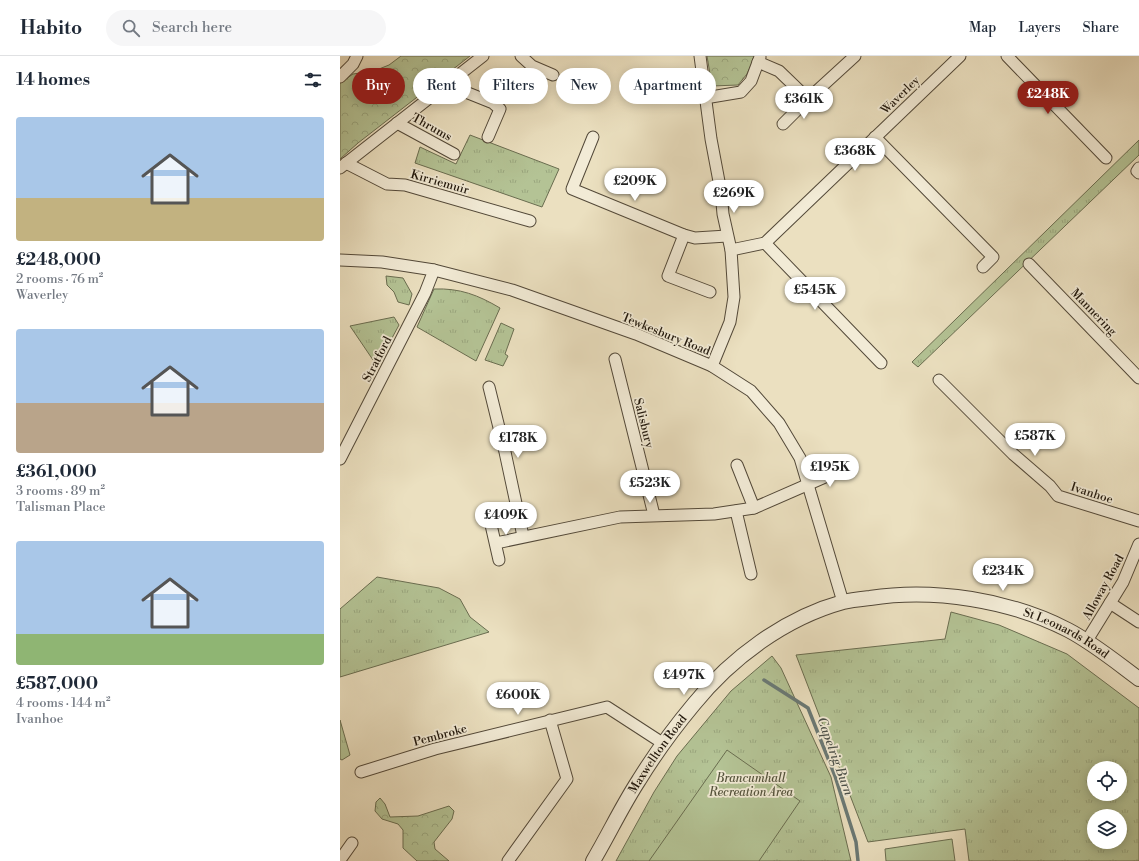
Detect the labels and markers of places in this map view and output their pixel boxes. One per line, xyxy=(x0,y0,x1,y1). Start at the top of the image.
pin: £248K xyxy=(1020,81,1076,115)
pin: £361K xyxy=(776,86,832,120)
pin: £368K xyxy=(827,138,883,172)
pin: £209K xyxy=(607,168,663,202)
pin: £269K xyxy=(706,180,762,214)
pin: £545K xyxy=(787,277,843,311)
pin: £587K xyxy=(1007,423,1063,457)
pin: £178K xyxy=(490,425,546,459)
pin: £195K xyxy=(802,454,858,488)
pin: £523K xyxy=(622,470,678,504)
pin: £409K xyxy=(478,502,534,536)
pin: £234K xyxy=(975,558,1031,592)
pin: £497K xyxy=(656,662,712,696)
pin: £600K xyxy=(490,682,546,716)

